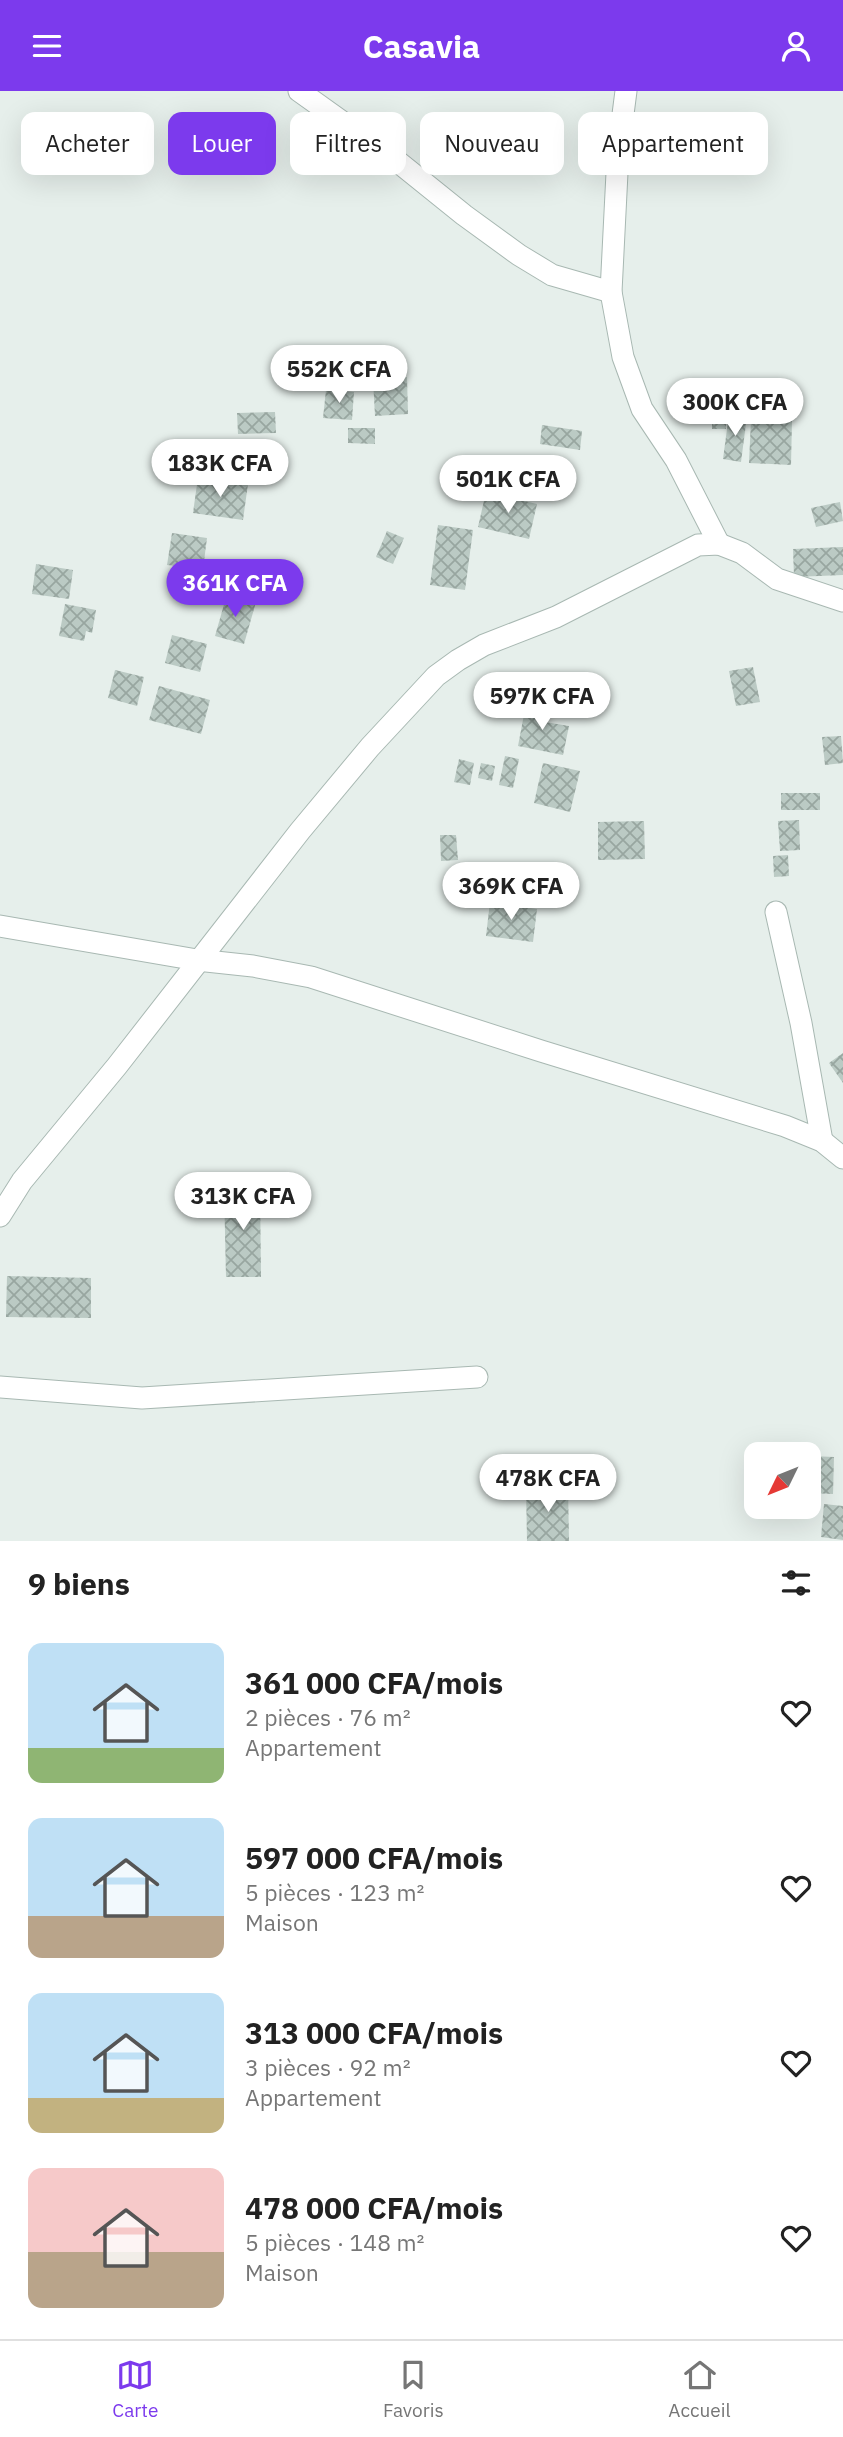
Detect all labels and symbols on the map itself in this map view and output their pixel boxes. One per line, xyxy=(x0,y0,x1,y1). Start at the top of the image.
pin: 552K CFA xyxy=(267,345,411,405)
pin: 300K CFA xyxy=(663,379,807,438)
pin: 183K CFA xyxy=(148,439,292,499)
pin: 501K CFA xyxy=(436,455,580,515)
pin: 361K CFA xyxy=(163,559,307,619)
pin: 597K CFA xyxy=(470,673,614,732)
pin: 369K CFA xyxy=(439,863,583,922)
pin: 313K CFA xyxy=(171,1173,315,1232)
north arrow xyxy=(744,1442,821,1519)
pin: 478K CFA xyxy=(476,1455,620,1514)

